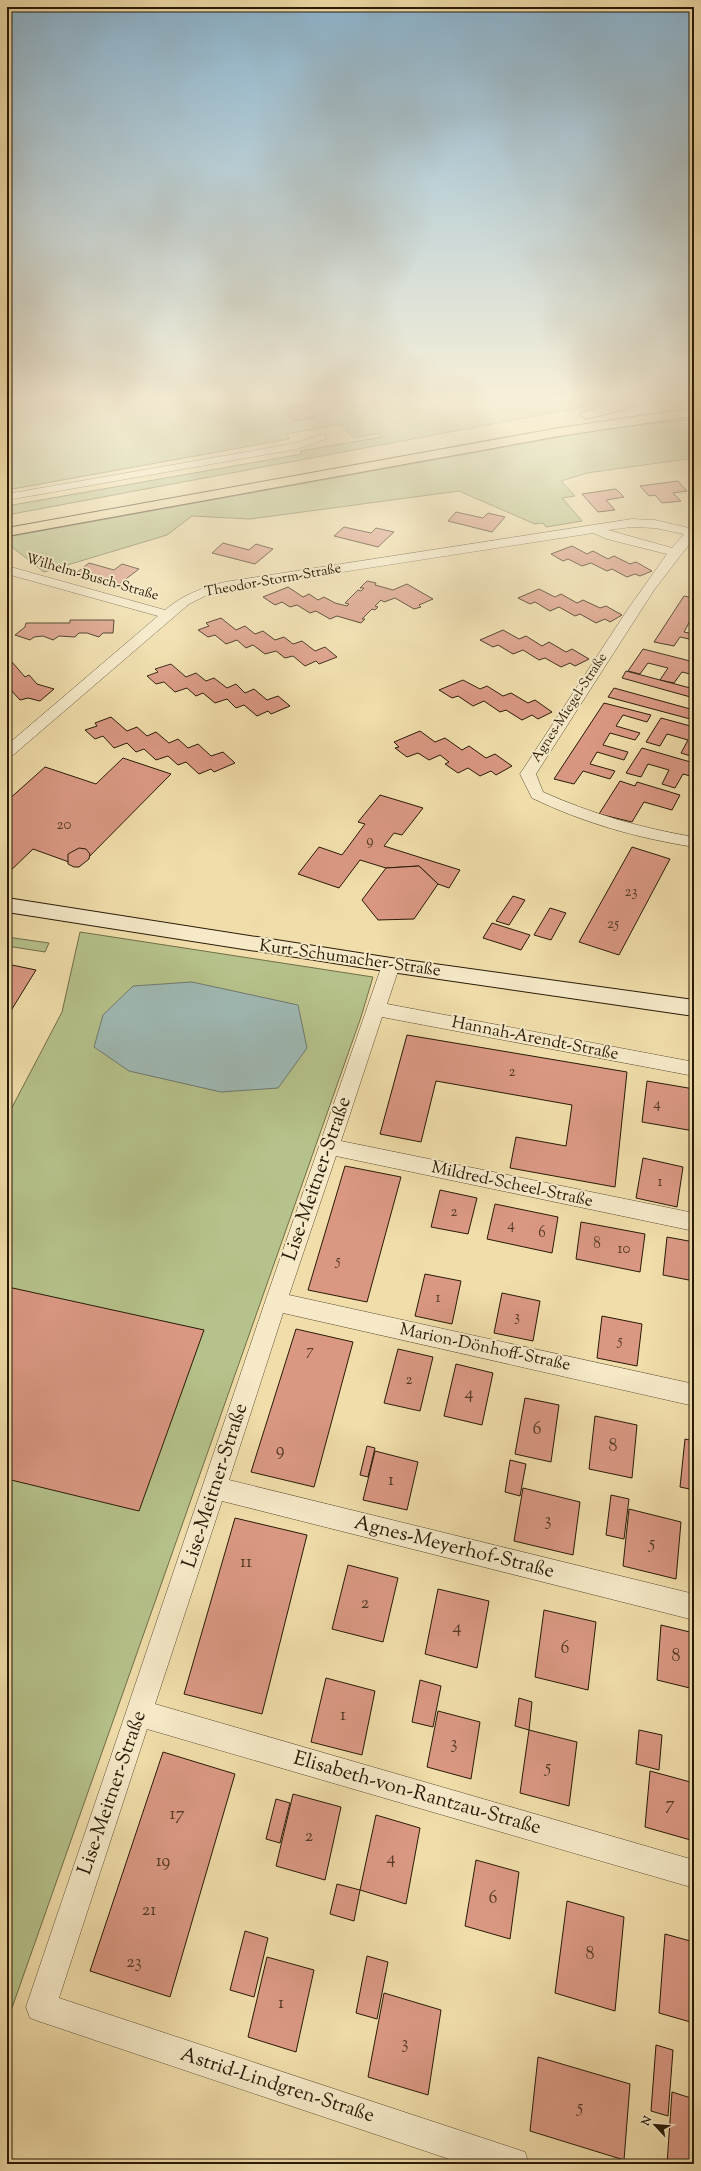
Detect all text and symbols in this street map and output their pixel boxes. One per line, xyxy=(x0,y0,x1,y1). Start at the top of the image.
street label: Wilhelm-Busch-Straße xyxy=(23,549,161,607)
street label: Theodor-Storm-Straße xyxy=(203,559,343,603)
street label: Agnes-Miegel-Straße xyxy=(527,650,613,766)
house number: 20 xyxy=(57,815,72,836)
house number: 9 xyxy=(366,831,374,852)
house number: 23 xyxy=(624,882,638,903)
house number: 25 xyxy=(607,914,619,935)
street label: Kurt-Schumacher-Straße xyxy=(258,934,442,984)
street label: Hannah-Arendt-Straße xyxy=(449,1011,621,1067)
house number: 2 xyxy=(508,1062,516,1083)
street label: Lise-Meitner-Straße xyxy=(276,1093,360,1265)
house number: 4 xyxy=(653,1094,661,1115)
street label: Mildred-Scheel-Straße xyxy=(429,1156,595,1214)
house number: 1 xyxy=(657,1172,663,1193)
house number: 2 xyxy=(450,1202,458,1223)
house number: 4 xyxy=(507,1215,515,1236)
house number: 6 xyxy=(538,1223,546,1244)
house number: 8 xyxy=(593,1234,601,1255)
house number: 10 xyxy=(618,1239,631,1260)
house number: 5 xyxy=(334,1251,341,1272)
house number: 1 xyxy=(435,1288,441,1309)
house number: 3 xyxy=(514,1307,520,1328)
street label: Marion-Dönhoff-Straße xyxy=(397,1318,573,1378)
house number: 5 xyxy=(616,1331,623,1352)
house number: 7 xyxy=(306,1341,314,1362)
house number: 2 xyxy=(405,1370,413,1391)
house number: 4 xyxy=(464,1381,474,1407)
street label: Lise-Meitner-Straße xyxy=(176,1400,256,1572)
house number: 6 xyxy=(533,1417,542,1443)
house number: 8 xyxy=(609,1434,618,1460)
house number: 9 xyxy=(276,1438,285,1464)
house number: 1 xyxy=(388,1468,394,1494)
house number: 3 xyxy=(544,1508,552,1534)
street label: Agnes-Meyerhof-Straße xyxy=(351,1509,557,1587)
house number: 5 xyxy=(648,1531,655,1557)
house number: 11 xyxy=(240,1550,252,1576)
house number: 2 xyxy=(361,1591,370,1617)
house number: 4 xyxy=(452,1615,462,1641)
house number: 6 xyxy=(561,1636,570,1662)
house number: 8 xyxy=(672,1644,681,1670)
house number: 1 xyxy=(340,1703,346,1729)
street label: Lise-Meitner-Straße xyxy=(71,1707,155,1879)
house number: 3 xyxy=(450,1731,458,1757)
street label: Elisabeth-von-Rantzau-Straße xyxy=(290,1745,544,1843)
house number: 5 xyxy=(544,1755,551,1781)
house number: 7 xyxy=(665,1792,675,1818)
house number: 17 xyxy=(169,1802,185,1828)
house number: 2 xyxy=(305,1824,314,1850)
house number: 4 xyxy=(386,1846,396,1872)
house number: 19 xyxy=(156,1849,171,1875)
house number: 6 xyxy=(489,1886,498,1912)
house number: 21 xyxy=(142,1898,156,1924)
house number: 8 xyxy=(586,1942,595,1968)
house number: 23 xyxy=(126,1950,142,1976)
house number: 1 xyxy=(278,1991,284,2017)
house number: 3 xyxy=(401,2031,409,2057)
street label: Astrid-Lindgren-Straße xyxy=(176,2041,378,2131)
house number: 5 xyxy=(576,2095,583,2121)
north arrow xyxy=(635,2105,675,2145)
text: N xyxy=(637,2113,656,2129)

